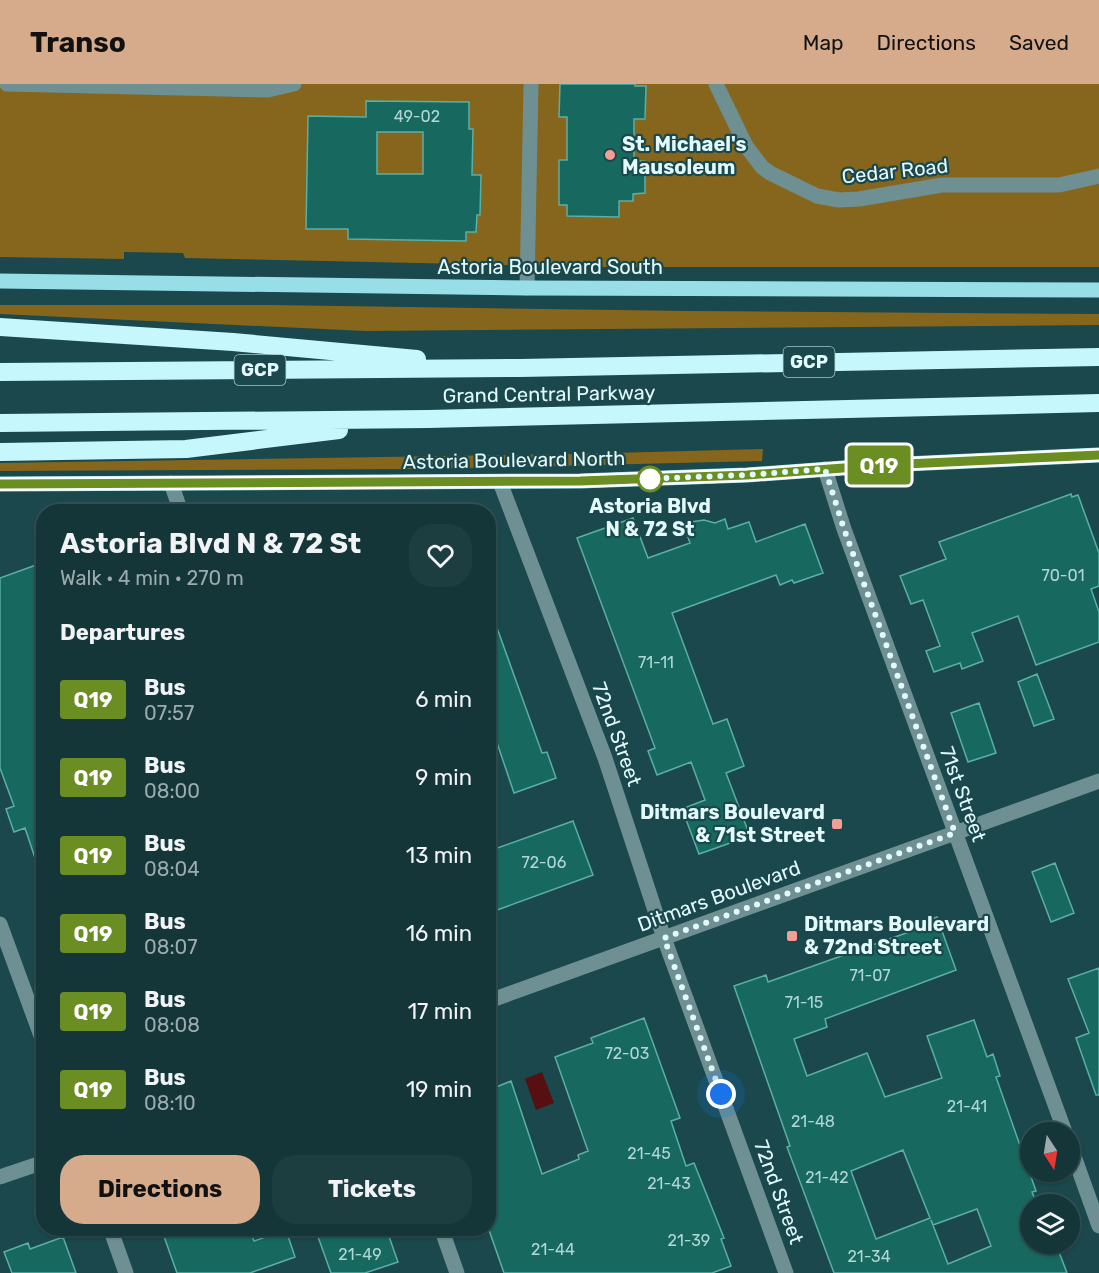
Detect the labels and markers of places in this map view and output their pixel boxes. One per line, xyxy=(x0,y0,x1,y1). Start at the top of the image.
place label: St. Michael's Mausoleum xyxy=(622,132,747,179)
marker: St. Michael's Mausoleum xyxy=(603,148,617,162)
marker: Astoria Blvd N & 72 St xyxy=(637,466,663,492)
place label: Astoria Blvd N & 72 St xyxy=(589,494,711,541)
place label: Ditmars Boulevard & 71st Street xyxy=(640,800,825,847)
marker: Ditmars Boulevard & 71st Street xyxy=(830,817,844,831)
place label: Ditmars Boulevard & 72nd Street xyxy=(804,912,989,959)
marker: Ditmars Boulevard & 72nd Street xyxy=(785,929,799,943)

